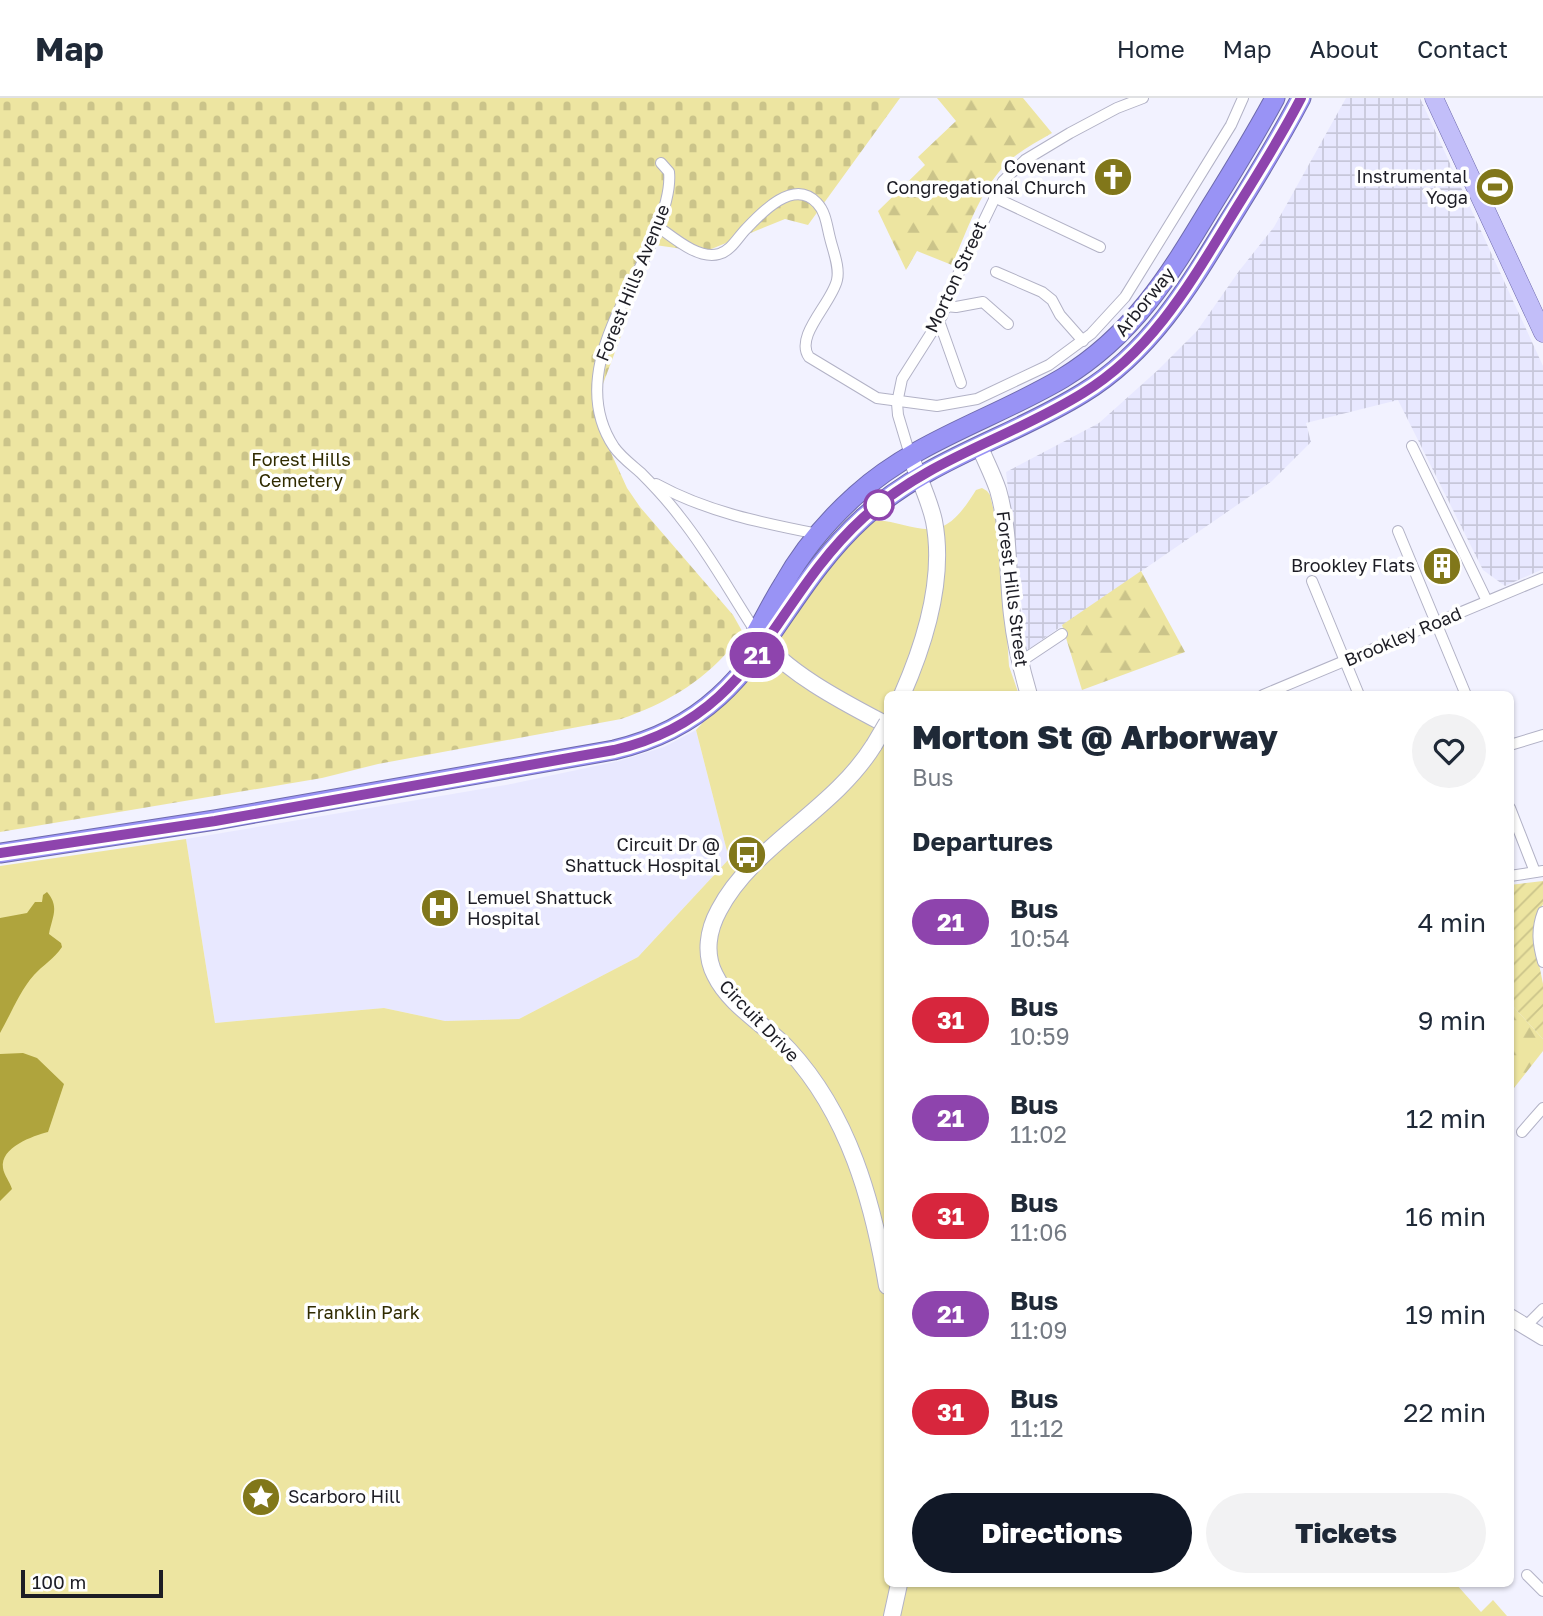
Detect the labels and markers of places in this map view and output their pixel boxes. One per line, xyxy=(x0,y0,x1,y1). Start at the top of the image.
place label: Covenant Congregational Church xyxy=(886,155,1086,198)
church icon: Covenant Congregational Church xyxy=(1092,156,1134,198)
place label: Instrumental Yoga xyxy=(1356,165,1468,208)
sports icon: Instrumental Yoga xyxy=(1474,166,1516,208)
unlabelled marker xyxy=(864,490,894,520)
building icon: Brookley Flats xyxy=(1421,545,1463,587)
place label: Brookley Flats xyxy=(1291,554,1415,576)
place label: Circuit Dr @ Shattuck Hospital xyxy=(565,833,720,876)
bus stop icon: Circuit Dr @ Shattuck Hospital xyxy=(726,834,768,876)
place label: Lemuel Shattuck Hospital xyxy=(467,886,613,929)
hospital icon: Lemuel Shattuck Hospital xyxy=(419,887,461,929)
place icon: Scarboro Hill xyxy=(240,1476,282,1518)
place label: Scarboro Hill xyxy=(288,1485,401,1507)

